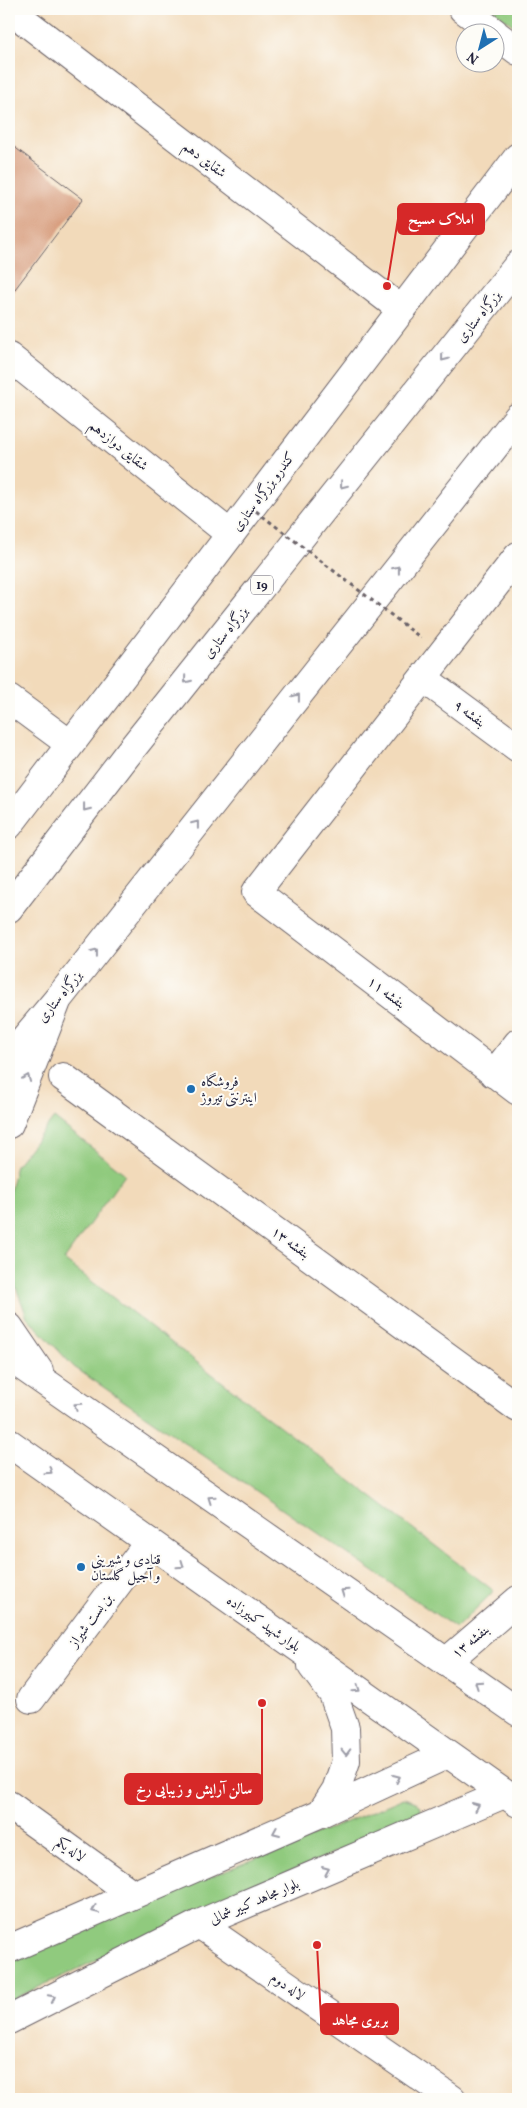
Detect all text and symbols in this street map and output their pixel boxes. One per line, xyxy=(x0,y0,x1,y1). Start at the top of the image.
north arrow xyxy=(454,22,504,72)
text: N xyxy=(464,47,483,68)
street label: شقایق دهم xyxy=(176,137,230,185)
callout: املاک مسیح xyxy=(398,204,484,234)
text: املاک مسیح xyxy=(408,210,474,233)
street label: بزرگراه ستاری xyxy=(452,286,506,347)
one-way arrow xyxy=(441,352,450,361)
street label: شقایق دوازدهم xyxy=(83,416,152,478)
street label: کندرو بزرگراه ستاری xyxy=(227,448,300,536)
one-way arrow xyxy=(339,479,348,488)
one-way arrow xyxy=(392,566,401,575)
road number: 19 xyxy=(251,576,273,594)
street label: بزرگراه ستاری xyxy=(199,602,253,663)
one-way arrow xyxy=(184,674,192,683)
one-way arrow xyxy=(291,694,299,703)
street label: بنفشه ۹ xyxy=(449,696,489,732)
one-way arrow xyxy=(83,802,92,811)
one-way arrow xyxy=(190,821,199,830)
one-way arrow xyxy=(90,949,98,958)
street label: بزرگراه ستاری xyxy=(33,966,87,1027)
street label: بنفشه ۱۱ xyxy=(363,973,409,1014)
place label: فروشگاه اینترنتی تیروژ xyxy=(199,1072,257,1108)
one-way arrow xyxy=(20,1074,31,1083)
marker: فروشگاه اینترنتی تیروژ xyxy=(185,1083,197,1095)
street label: بنفشه ۱۳ xyxy=(267,1223,313,1264)
one-way arrow xyxy=(74,1403,83,1412)
one-way arrow xyxy=(43,1465,52,1474)
one-way arrow xyxy=(207,1496,217,1505)
place label: قنادی و شیرینی و آجیل گلستان xyxy=(91,1551,161,1586)
one-way arrow xyxy=(175,1559,185,1568)
marker: قنادی و شیرینی و آجیل گلستان xyxy=(75,1561,87,1573)
one-way arrow xyxy=(340,1589,350,1598)
street label: بن بست شیراز xyxy=(64,1590,118,1653)
street label: بلوار شهید کبیرزاده xyxy=(222,1592,304,1657)
street label: بنفشه ۱۳ xyxy=(448,1621,494,1663)
one-way arrow xyxy=(474,1681,483,1691)
one-way arrow xyxy=(351,1683,361,1692)
one-way arrow xyxy=(340,1748,351,1756)
callout: سالن آرایش و زیبایی رخ xyxy=(125,1774,262,1804)
one-way arrow xyxy=(392,1774,401,1784)
text: سالن آرایش و زیبایی رخ xyxy=(136,1780,252,1803)
one-way arrow xyxy=(471,1802,480,1813)
one-way arrow xyxy=(272,1826,281,1837)
street label: لاله یکم xyxy=(50,1833,89,1870)
one-way arrow xyxy=(321,1866,330,1877)
street label: بلوار مجاهد کبیر شمالی xyxy=(207,1875,303,1930)
one-way arrow xyxy=(91,1904,100,1915)
street label: لاله دوم xyxy=(265,1969,308,2007)
one-way arrow xyxy=(47,1994,56,2004)
callout: بربری مجاهد xyxy=(321,2004,398,2034)
text: بربری مجاهد xyxy=(332,2011,389,2032)

